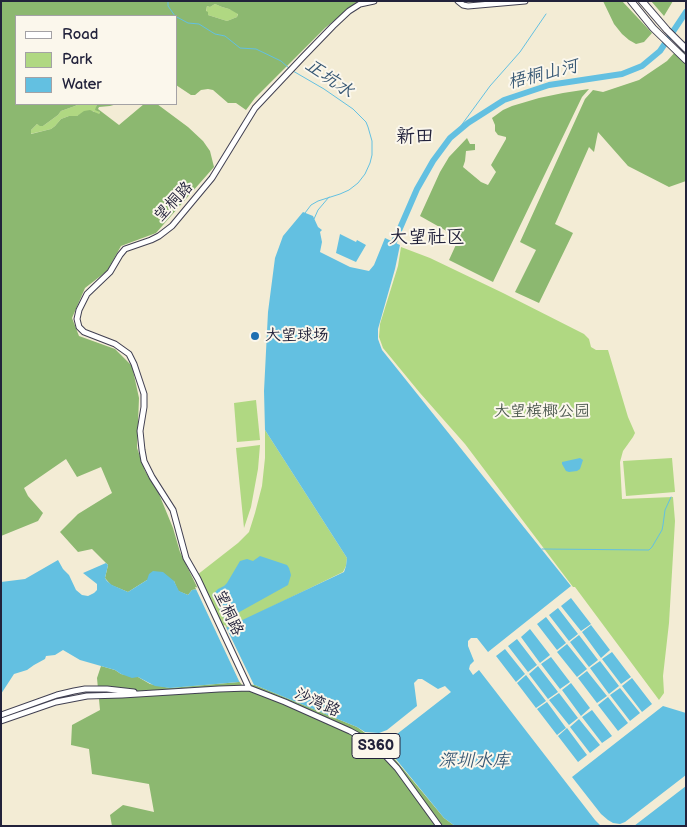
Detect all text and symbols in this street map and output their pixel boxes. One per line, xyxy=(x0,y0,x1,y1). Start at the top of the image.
legend xyxy=(15,15,178,105)
text: Road xyxy=(62,25,98,44)
text: Park xyxy=(62,50,92,69)
water label: 正坑水 xyxy=(301,55,357,103)
water label: 梧桐山河 xyxy=(505,56,581,94)
text: Water xyxy=(62,75,102,94)
district label: 新田 xyxy=(396,126,434,148)
street label: 望桐路 xyxy=(151,178,197,226)
district label: 大望社区 xyxy=(389,227,465,249)
place label: 大望球场 xyxy=(265,326,329,346)
marker: 大望球场 xyxy=(249,330,261,342)
park label: 大望槟榔公园 xyxy=(494,402,590,422)
street label: 望桐路 xyxy=(209,587,247,639)
street label: 沙湾路 xyxy=(291,684,343,722)
road number: S360 xyxy=(352,734,400,758)
water label: 深圳水库 xyxy=(438,750,510,772)

